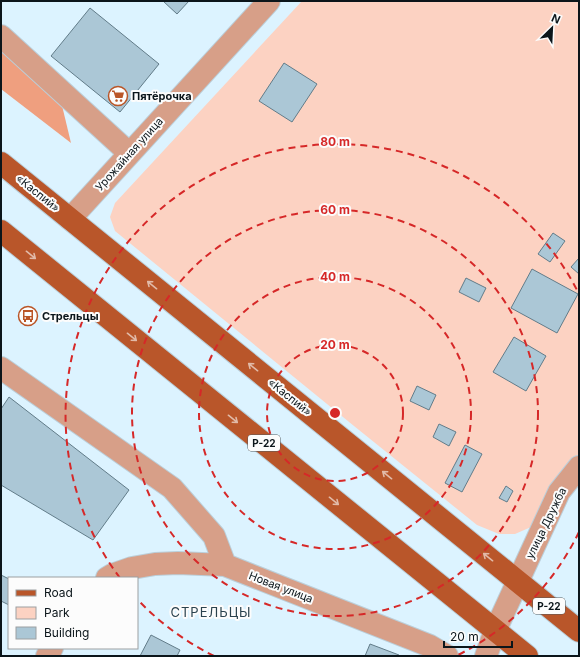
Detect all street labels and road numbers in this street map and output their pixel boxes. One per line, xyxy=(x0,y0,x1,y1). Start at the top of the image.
street label: Урожайная улица xyxy=(92,114,166,194)
street label: «Каспий» xyxy=(13,171,63,215)
street label: «Каспий» xyxy=(265,375,315,419)
road number: Р-22 xyxy=(248,435,280,451)
street label: улица Дружба xyxy=(523,485,569,561)
street label: Новая улица xyxy=(247,568,315,606)
road number: Р-22 xyxy=(533,598,565,614)

